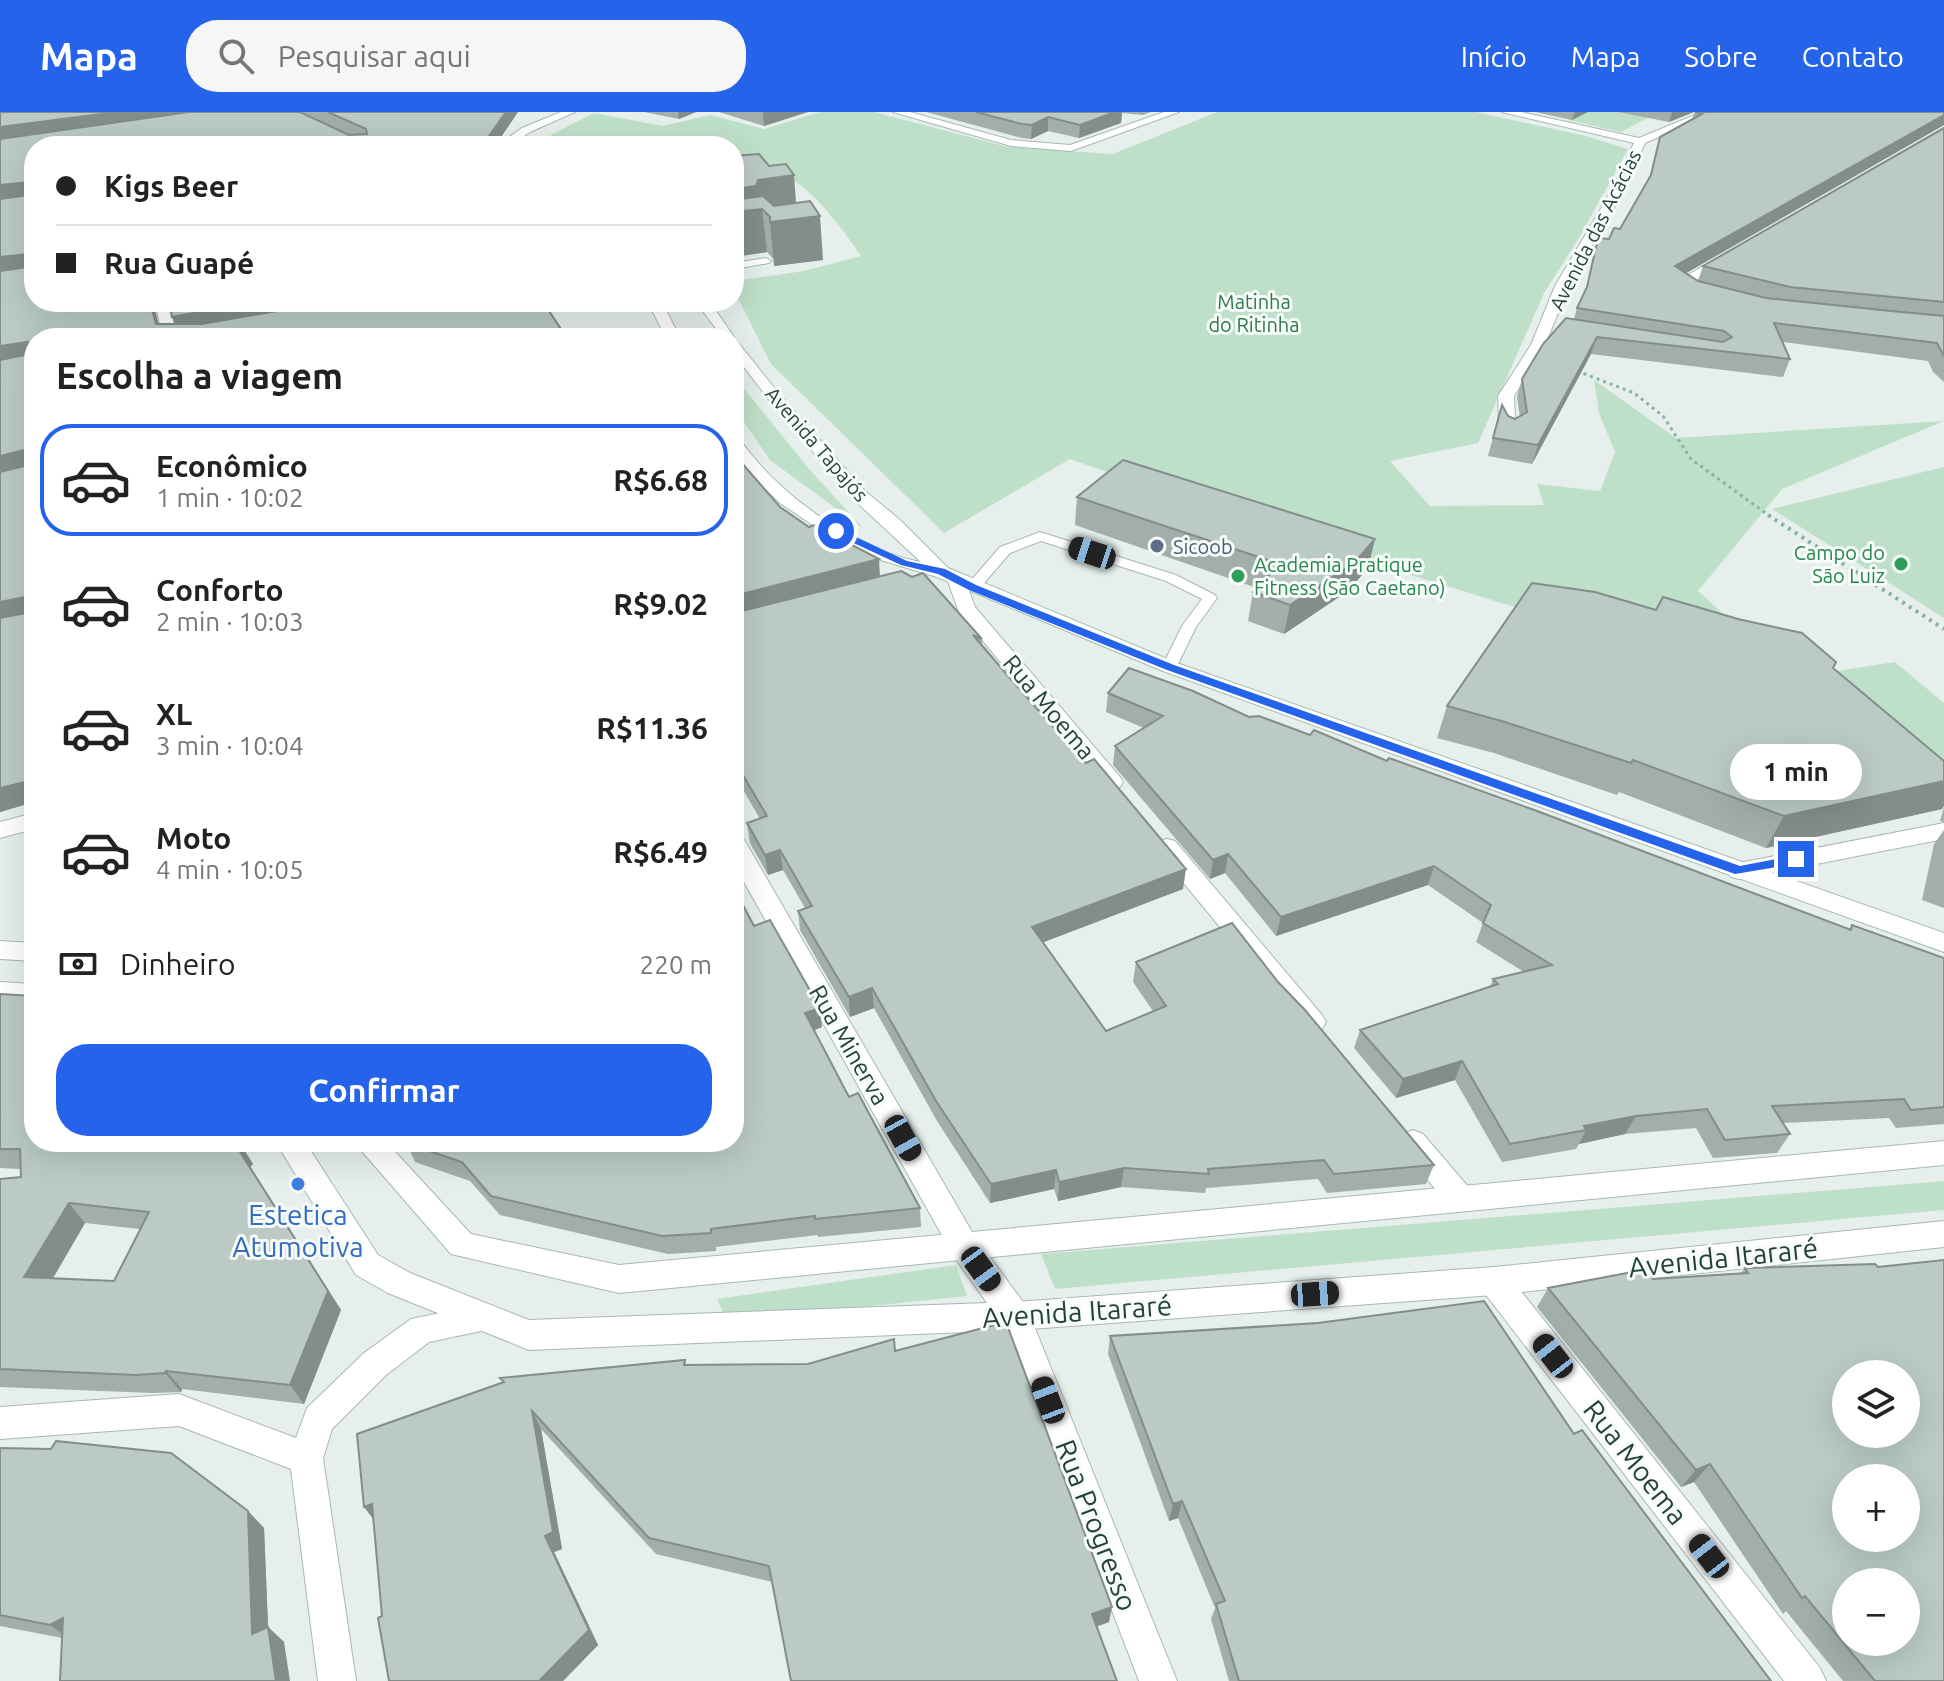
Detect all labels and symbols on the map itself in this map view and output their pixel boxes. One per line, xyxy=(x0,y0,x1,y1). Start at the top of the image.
street label: Avenida das Acácias xyxy=(1545,146,1645,314)
park label: Matinha do Ritinha xyxy=(1208,290,1300,336)
street label: Avenida Tapajós xyxy=(761,382,873,506)
route start xyxy=(818,513,854,549)
car xyxy=(1065,534,1119,572)
place label: Sicoob xyxy=(1173,535,1233,558)
marker: Sicoob xyxy=(1148,537,1166,555)
place label: Campo do São Luiz xyxy=(1794,541,1885,587)
place label: Academia Pratique Fitness (São Caetano) xyxy=(1254,553,1446,599)
marker: Campo do São Luiz xyxy=(1892,555,1910,573)
marker: Academia Pratique Fitness (São Caetano) xyxy=(1229,567,1247,585)
street label: Rua Moema xyxy=(998,649,1100,765)
callout: 1 min xyxy=(1730,743,1862,799)
route end xyxy=(1778,841,1814,877)
street label: Rua Minerva xyxy=(804,980,894,1110)
car xyxy=(881,1111,925,1165)
marker: Estetica Atumotiva xyxy=(289,1175,307,1193)
place label: Estetica Atumotiva xyxy=(232,1199,364,1262)
street label: Avenida Itararé xyxy=(1627,1232,1819,1282)
car xyxy=(957,1243,1005,1295)
car xyxy=(1290,1280,1340,1308)
street label: Avenida Itararé xyxy=(981,1289,1173,1333)
car xyxy=(1529,1330,1577,1382)
car xyxy=(1028,1373,1068,1427)
street label: Rua Moema xyxy=(1578,1394,1694,1530)
street label: Rua Progresso xyxy=(1050,1435,1144,1615)
car xyxy=(1685,1530,1733,1582)

